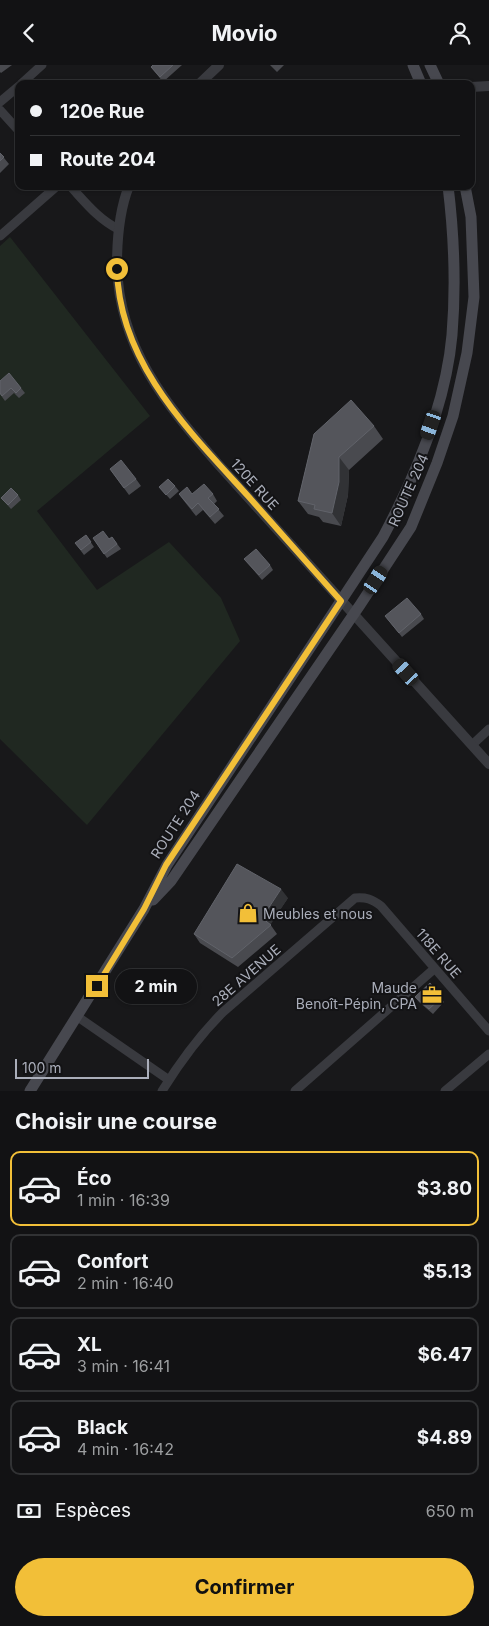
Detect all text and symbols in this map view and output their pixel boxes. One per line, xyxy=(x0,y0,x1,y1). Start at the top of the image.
icon: back xyxy=(15,19,43,47)
icon: person xyxy=(446,19,474,47)
text: Movio xyxy=(211,20,278,46)
text: 120e Rue xyxy=(60,100,144,123)
text: Route 204 xyxy=(60,148,156,171)
route start xyxy=(106,258,128,280)
car xyxy=(419,408,442,442)
street label: ROUTE 204 xyxy=(384,451,432,529)
street label: 120E RUE xyxy=(228,455,282,513)
car xyxy=(361,563,390,597)
car xyxy=(390,656,421,688)
street label: ROUTE 204 xyxy=(147,787,203,861)
shop icon: Meubles et nous xyxy=(237,902,259,924)
place label: Meubles et nous xyxy=(263,905,373,922)
street label: 118E RUE xyxy=(413,925,465,981)
street label: 28E AVENUE xyxy=(208,940,284,1010)
callout: 2 min xyxy=(114,969,197,1003)
route end xyxy=(86,975,108,997)
text: 2 min xyxy=(135,976,177,996)
place label: Maude Benoît-Pépin, CPA xyxy=(296,979,417,1012)
office icon: Maude Benoît-Pépin, CPA xyxy=(421,984,443,1006)
scale bar xyxy=(15,1056,149,1079)
text: 100 m xyxy=(22,1059,62,1076)
text: Choisir une course xyxy=(15,1108,217,1134)
icon: car xyxy=(17,1166,62,1211)
text: Éco xyxy=(77,1167,111,1190)
text: $3.80 xyxy=(417,1177,472,1200)
text: 1 min · 16:39 xyxy=(77,1190,170,1210)
icon: car xyxy=(17,1249,62,1294)
text: Confort xyxy=(77,1250,148,1273)
text: $5.13 xyxy=(423,1260,472,1283)
text: 2 min · 16:40 xyxy=(77,1273,174,1293)
icon: car xyxy=(17,1332,62,1377)
text: XL xyxy=(77,1333,102,1356)
text: $6.47 xyxy=(418,1343,472,1366)
text: 3 min · 16:41 xyxy=(77,1356,170,1376)
icon: car xyxy=(17,1415,62,1460)
text: Black xyxy=(77,1416,128,1439)
text: $4.89 xyxy=(417,1426,472,1449)
text: 4 min · 16:42 xyxy=(77,1439,174,1459)
icon: cash xyxy=(15,1497,43,1525)
text: Espèces xyxy=(55,1499,131,1522)
text: 650 m xyxy=(426,1501,474,1521)
button: Confirmer xyxy=(15,1558,474,1616)

